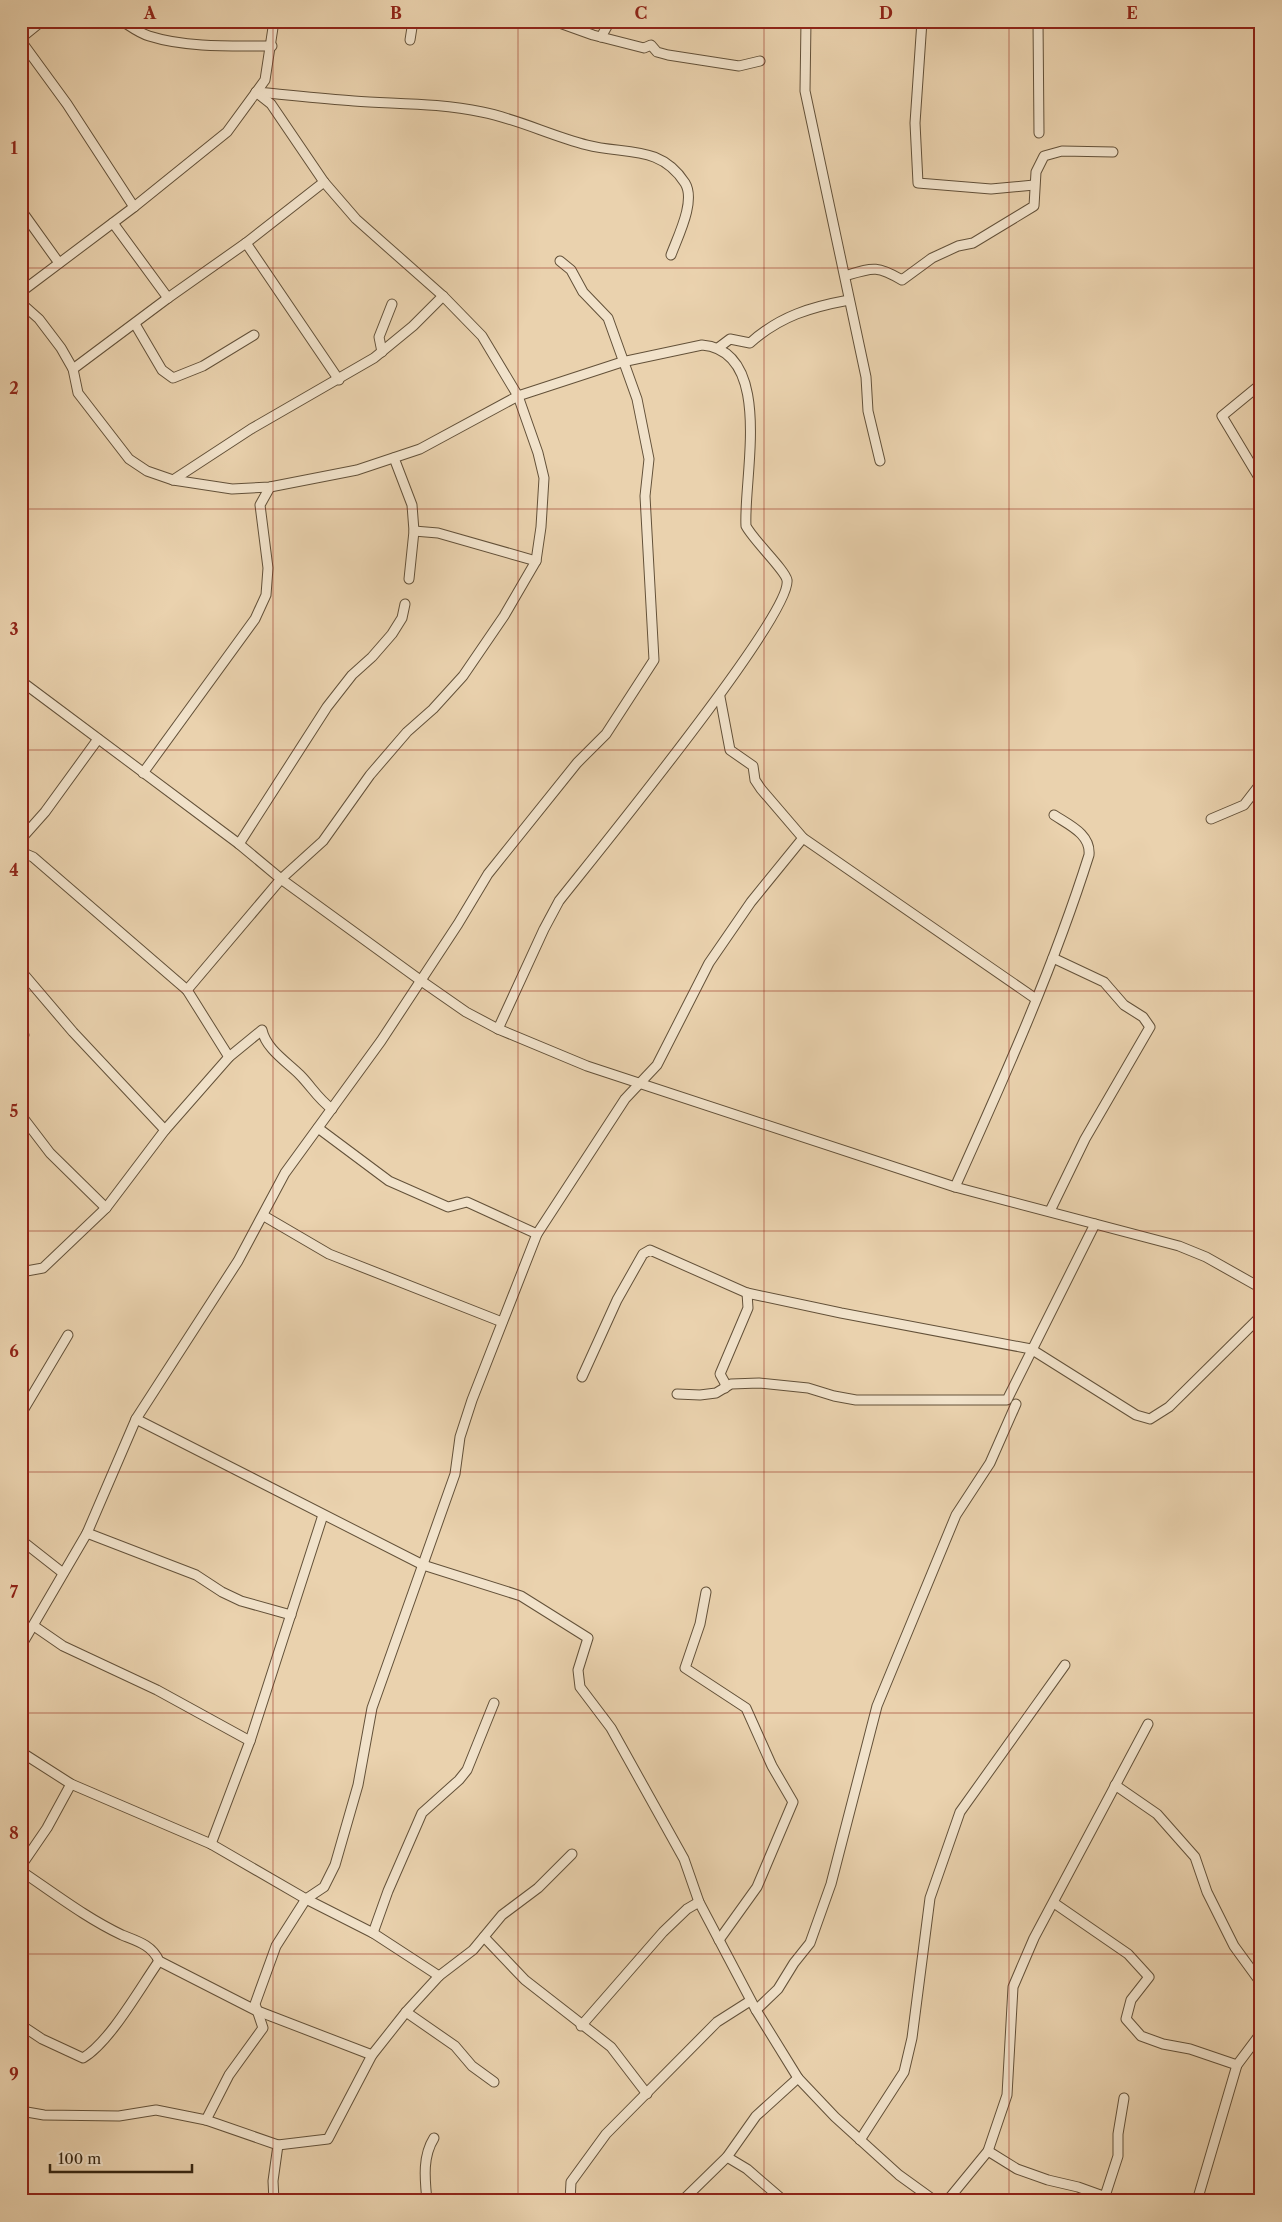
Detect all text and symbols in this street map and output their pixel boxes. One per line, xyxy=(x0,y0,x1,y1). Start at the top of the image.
text: A xyxy=(143,3,157,23)
text: B xyxy=(390,3,402,23)
text: C xyxy=(635,3,647,23)
text: D xyxy=(879,3,893,23)
text: E xyxy=(1126,3,1138,23)
text: 1 xyxy=(10,138,18,158)
text: 2 xyxy=(9,378,19,398)
text: 3 xyxy=(9,619,19,639)
text: 4 xyxy=(9,860,19,880)
text: 5 xyxy=(10,1101,19,1121)
text: 6 xyxy=(9,1341,19,1361)
text: 7 xyxy=(10,1582,19,1602)
text: 8 xyxy=(9,1823,19,1843)
text: 9 xyxy=(9,2064,19,2084)
scale bar xyxy=(50,2142,192,2174)
text: 100 m xyxy=(58,2149,101,2168)

